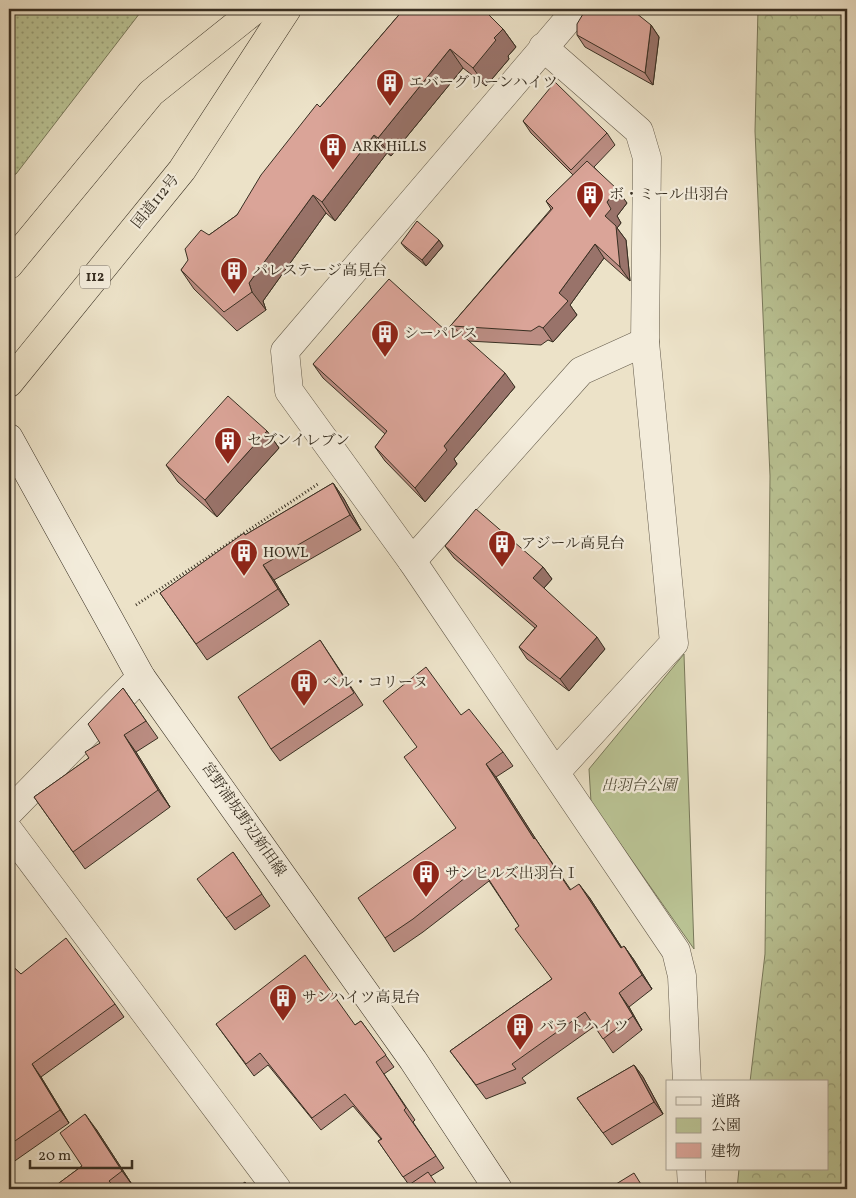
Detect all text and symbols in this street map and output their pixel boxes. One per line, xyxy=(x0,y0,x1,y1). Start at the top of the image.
building icon: エバーグリーンハイツ xyxy=(375,68,405,107)
place label: エバーグリーンハイツ xyxy=(409,73,558,94)
building icon: ARK HiLLS xyxy=(318,132,348,171)
place label: ARK HiLLS xyxy=(352,137,427,158)
street label: 国道112号 xyxy=(127,170,185,234)
building icon: ボ・ミール出羽台 xyxy=(575,180,605,219)
place label: ボ・ミール出羽台 xyxy=(609,185,729,206)
building icon: パレステージ高見台 xyxy=(219,256,249,295)
place label: パレステージ高見台 xyxy=(253,261,387,282)
road number: 112 xyxy=(80,266,110,288)
building icon: シーパレス xyxy=(370,319,400,358)
place label: シーパレス xyxy=(404,324,478,345)
building icon: セブンイレブン xyxy=(213,426,243,465)
place label: セブンイレブン xyxy=(247,431,350,452)
building icon: アジール高見台 xyxy=(487,529,517,568)
place label: アジール高見台 xyxy=(521,534,625,555)
building icon: HOWL xyxy=(229,538,259,577)
place label: HOWL xyxy=(263,543,309,564)
building icon: ベル・コリーヌ xyxy=(289,668,319,707)
place label: ベル・コリーヌ xyxy=(323,673,428,694)
street label: 宮野浦坂野辺新田線 xyxy=(196,759,290,881)
park label: 出羽台公園 xyxy=(601,776,679,797)
building icon: サンヒルズ出羽台Ⅰ xyxy=(411,859,441,898)
place label: サンヒルズ出羽台Ⅰ xyxy=(445,864,579,885)
building icon: サンハイツ高見台 xyxy=(268,983,298,1022)
place label: サンハイツ高見台 xyxy=(302,988,420,1009)
building icon: バラトハイツ xyxy=(505,1012,535,1051)
place label: バラトハイツ xyxy=(539,1017,629,1038)
legend xyxy=(666,1080,828,1170)
text: 道路 xyxy=(711,1092,741,1113)
text: 公園 xyxy=(711,1116,741,1137)
scale bar xyxy=(30,1138,132,1170)
text: 建物 xyxy=(711,1142,741,1163)
text: 20 m xyxy=(38,1146,71,1167)

